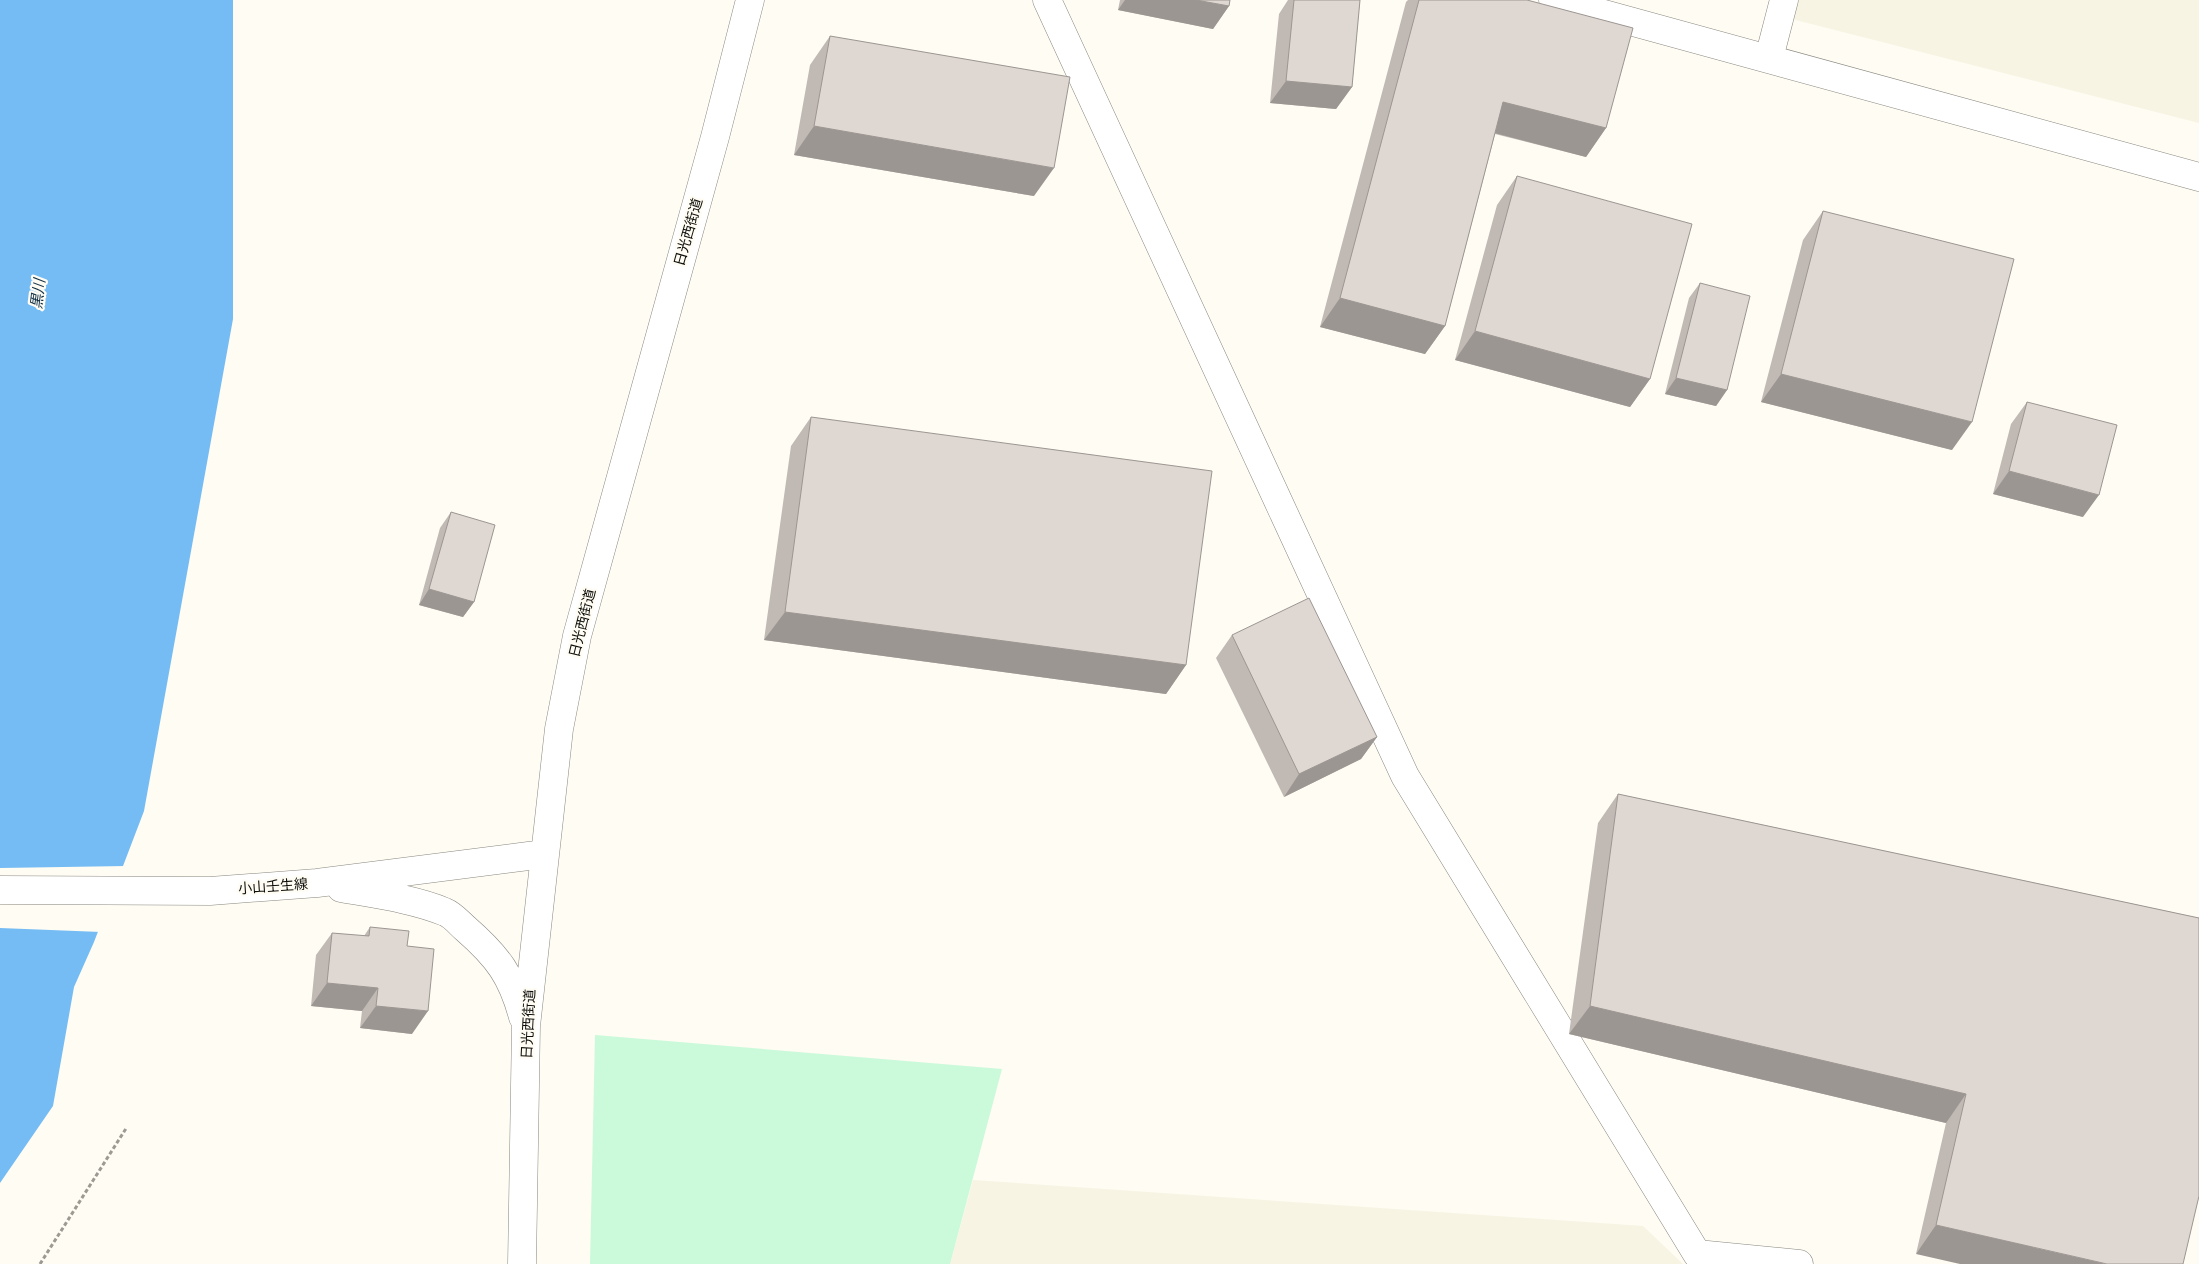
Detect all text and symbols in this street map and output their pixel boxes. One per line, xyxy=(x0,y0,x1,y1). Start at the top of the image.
street label: 日光西街道 xyxy=(671,196,705,268)
water label: 黒川 xyxy=(27,276,48,310)
street label: 日光西街道 xyxy=(566,587,598,659)
street label: 小山壬生線 xyxy=(238,876,308,896)
street label: 日光西街道 xyxy=(518,989,538,1059)

